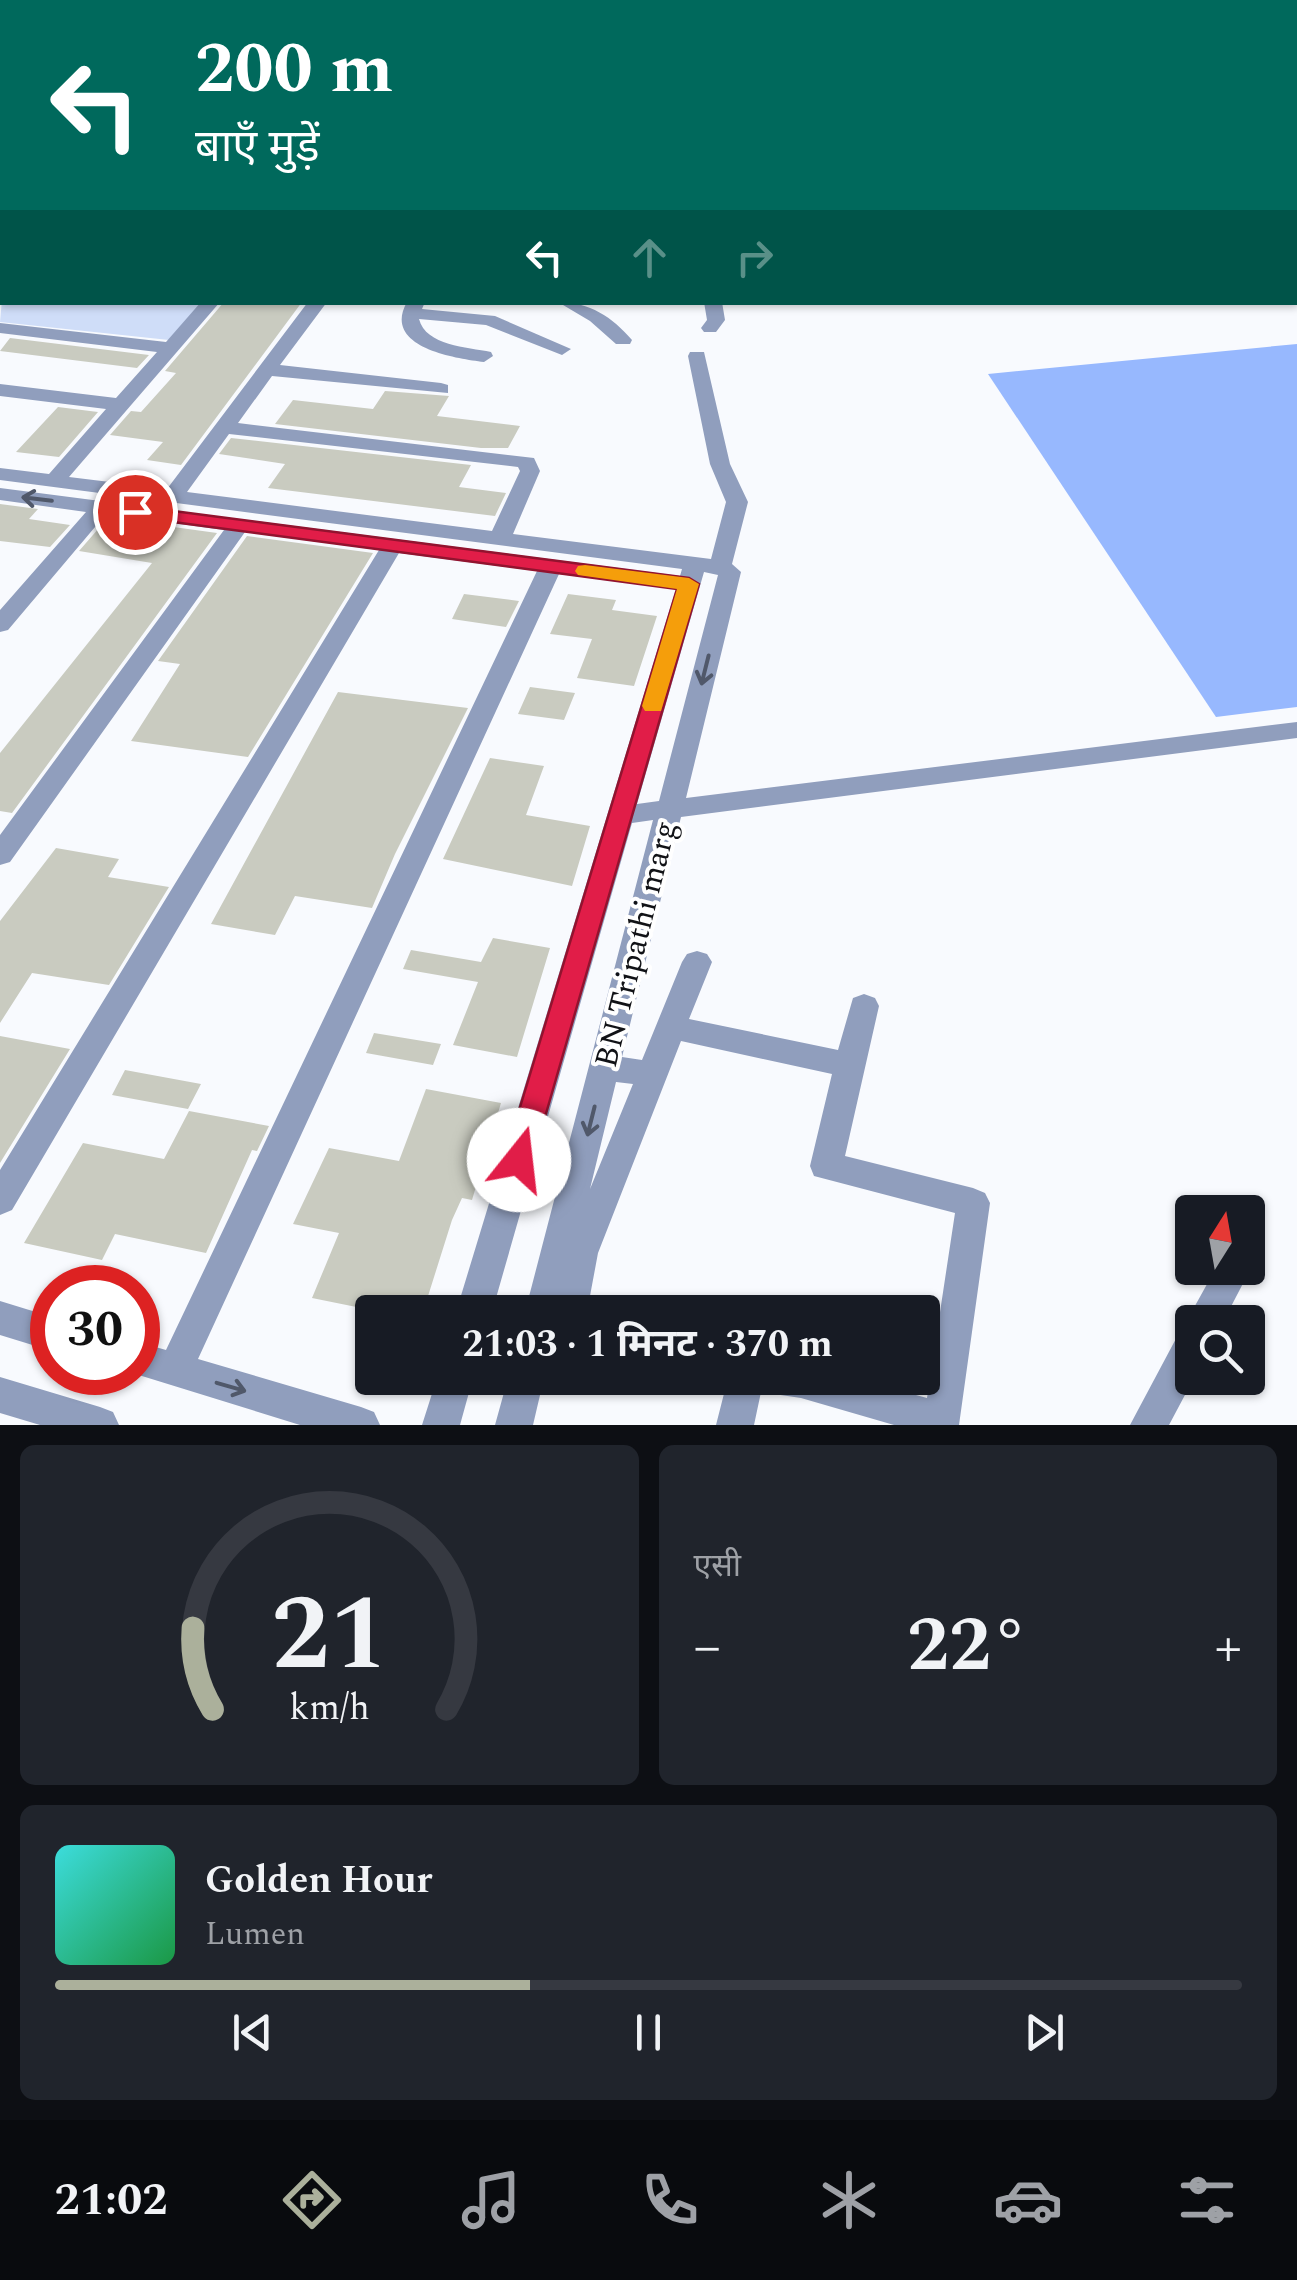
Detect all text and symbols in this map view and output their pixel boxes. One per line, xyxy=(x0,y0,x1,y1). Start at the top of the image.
text: 200 m xyxy=(195,17,393,123)
icon: left xyxy=(30,40,160,170)
text: बाएँ मुड़ें xyxy=(195,113,319,182)
icon: left xyxy=(517,230,572,285)
icon: ahead xyxy=(622,230,677,285)
icon: right xyxy=(727,230,782,285)
pin xyxy=(93,470,178,555)
icon: arrive xyxy=(108,485,163,540)
one-way arrow xyxy=(21,489,54,508)
one-way arrow xyxy=(695,654,714,685)
street label: BN Tripathi marg xyxy=(582,816,691,1073)
one-way arrow xyxy=(580,1105,599,1136)
position arrow xyxy=(467,1108,571,1212)
north arrow xyxy=(1175,1195,1265,1285)
map controls xyxy=(1175,1195,1265,1395)
speed limit sign: 30 xyxy=(30,1265,160,1395)
button: search xyxy=(1175,1305,1265,1395)
text: 21:03 · 1 मिनट · 370 m xyxy=(462,1316,833,1374)
one-way arrow xyxy=(215,1379,246,1397)
text: एसी xyxy=(694,1542,741,1591)
text: 21 xyxy=(271,1557,388,1715)
text: 22° xyxy=(907,1590,1029,1704)
text: − xyxy=(694,1606,721,1689)
text: + xyxy=(1214,1606,1242,1689)
text: km/h xyxy=(289,1681,369,1736)
text: Golden Hour xyxy=(205,1852,432,1910)
text: Lumen xyxy=(205,1910,305,1959)
icon: previous xyxy=(225,2005,280,2060)
icon: pause xyxy=(621,2005,676,2060)
icon: next xyxy=(1017,2005,1072,2060)
icon: directions xyxy=(277,2165,347,2235)
icon: music xyxy=(456,2165,526,2235)
icon: phone xyxy=(635,2165,705,2235)
icon: climate xyxy=(814,2165,884,2235)
icon: car xyxy=(993,2165,1063,2235)
icon: filters xyxy=(1172,2165,1242,2235)
text: 21:02 xyxy=(55,2166,168,2235)

